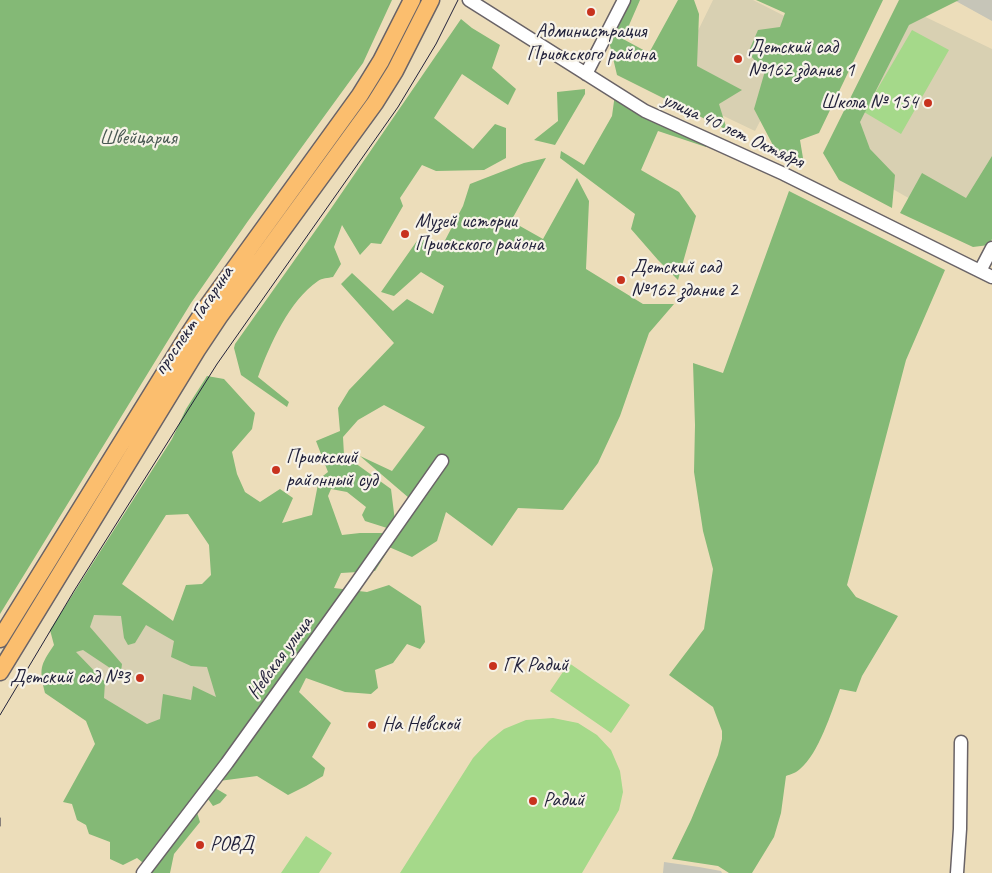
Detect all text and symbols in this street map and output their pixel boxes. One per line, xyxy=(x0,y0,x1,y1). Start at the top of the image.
marker: Администрация Приокского района xyxy=(585,6,597,18)
place label: Администрация Приокского района xyxy=(527,20,655,67)
place label: Детский сад №162 здание 1 xyxy=(748,36,854,83)
marker: Детский сад №162 здание 1 xyxy=(732,53,744,65)
street label: улица 40 лет Октября xyxy=(659,88,807,174)
place label: Школа № 154 xyxy=(821,91,918,115)
marker: Школа № 154 xyxy=(922,97,934,109)
park label: Швейцария xyxy=(99,127,177,151)
place label: Музей истории Приокского района xyxy=(415,210,544,257)
marker: Музей истории Приокского района xyxy=(399,228,411,240)
place label: Детский сад №162 здание 2 xyxy=(631,256,737,303)
street label: проспект Гагарина xyxy=(149,262,239,380)
marker: Детский сад №162 здание 2 xyxy=(615,274,627,286)
place label: Приокский районный суд xyxy=(286,446,377,493)
marker: Приокский районный суд xyxy=(270,464,282,476)
street label: Невская улица xyxy=(242,612,318,704)
place label: ГК Радий xyxy=(503,654,568,678)
marker: ГК Радий xyxy=(487,660,499,672)
place label: Детский сад №3 xyxy=(10,666,130,690)
marker: Детский сад №3 xyxy=(134,672,146,684)
place label: На Невской xyxy=(382,713,460,737)
marker: На Невской xyxy=(366,719,378,731)
place label: Радий xyxy=(543,789,584,813)
marker: Радий xyxy=(527,795,539,807)
place label: РОВД xyxy=(210,833,254,857)
marker: РОВД xyxy=(194,839,206,851)

